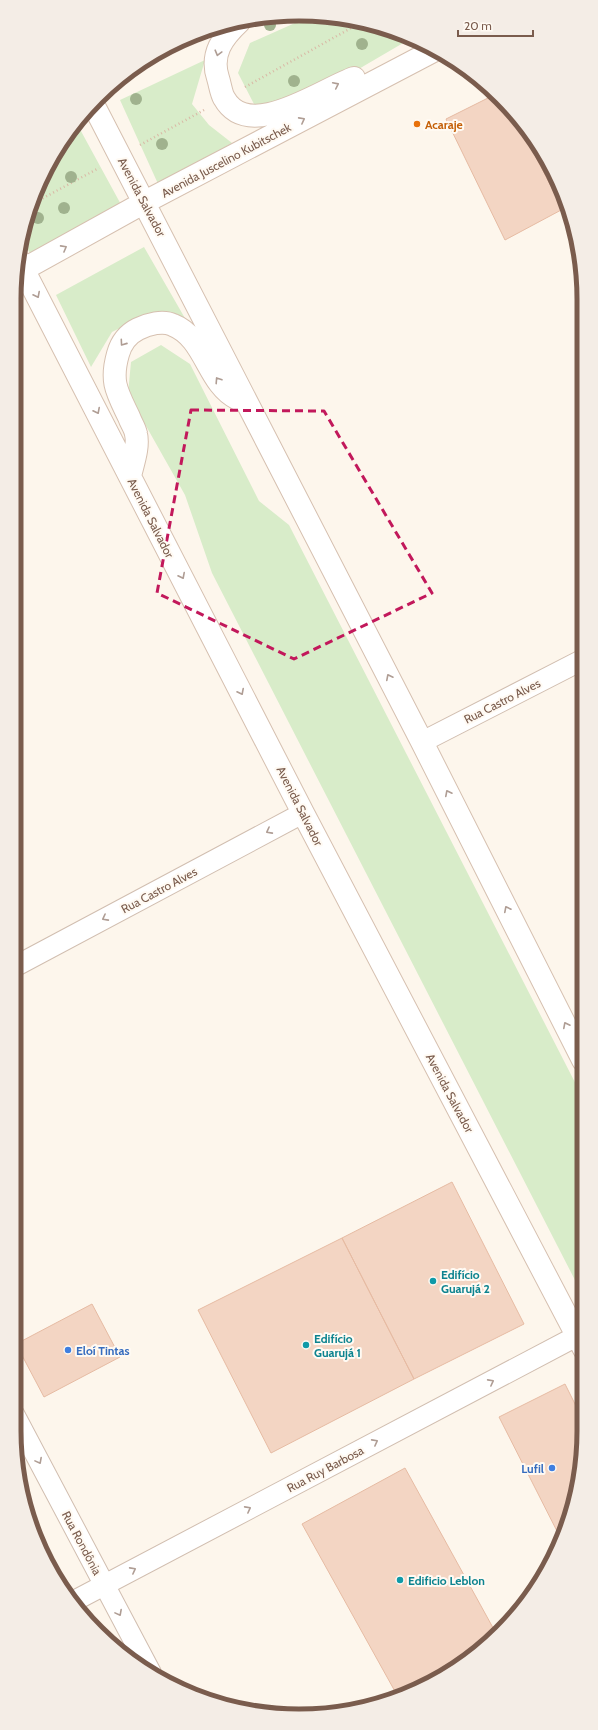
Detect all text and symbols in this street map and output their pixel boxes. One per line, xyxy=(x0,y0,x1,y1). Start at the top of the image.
scale bar xyxy=(458,12,533,38)
text: 20 m xyxy=(464,18,492,33)
one-way arrow xyxy=(214,49,223,56)
one-way arrow xyxy=(331,82,339,90)
one-way arrow xyxy=(297,117,305,125)
place label: Acaraje xyxy=(425,117,463,132)
street label: Avenida Juscelino Kubitschek xyxy=(159,119,294,201)
marker: Acaraje xyxy=(412,119,422,129)
street label: Avenida Salvador xyxy=(115,155,169,239)
one-way arrow xyxy=(60,245,67,252)
one-way arrow xyxy=(32,291,40,298)
one-way arrow xyxy=(121,338,128,345)
one-way arrow xyxy=(216,377,223,384)
one-way arrow xyxy=(92,407,99,414)
street label: Avenida Salvador xyxy=(124,476,178,561)
one-way arrow xyxy=(177,572,184,579)
one-way arrow xyxy=(386,674,394,682)
street label: Rua Castro Alves xyxy=(461,675,543,727)
one-way arrow xyxy=(236,688,244,695)
street label: Avenida Salvador xyxy=(273,764,327,849)
one-way arrow xyxy=(446,790,453,797)
one-way arrow xyxy=(266,826,273,834)
street label: Rua Castro Alves xyxy=(118,864,200,916)
one-way arrow xyxy=(504,906,512,913)
one-way arrow xyxy=(101,914,109,921)
one-way arrow xyxy=(563,1022,571,1029)
street label: Avenida Salvador xyxy=(423,1051,477,1135)
place label: Edifício Guarujá 2 xyxy=(441,1267,490,1296)
marker: Edifício Guarujá 2 xyxy=(428,1276,438,1286)
place label: Edifício Guarujá 1 xyxy=(314,1331,361,1360)
marker: Edifício Guarujá 1 xyxy=(301,1340,311,1350)
place label: Eloí Tintas xyxy=(76,1343,130,1358)
marker: Eloí Tintas xyxy=(63,1345,73,1355)
one-way arrow xyxy=(486,1379,494,1387)
one-way arrow xyxy=(371,1440,379,1447)
street label: Rua Ruy Barbosa xyxy=(284,1442,366,1496)
one-way arrow xyxy=(34,1456,41,1464)
place label: Lufil xyxy=(521,1461,544,1476)
marker: Lufil xyxy=(547,1463,557,1473)
one-way arrow xyxy=(244,1507,251,1514)
street label: Rua Rondônia xyxy=(59,1508,105,1578)
one-way arrow xyxy=(129,1567,136,1575)
place label: Edificio Leblon xyxy=(408,1573,485,1588)
marker: Edificio Leblon xyxy=(395,1575,405,1585)
one-way arrow xyxy=(114,1609,121,1616)

